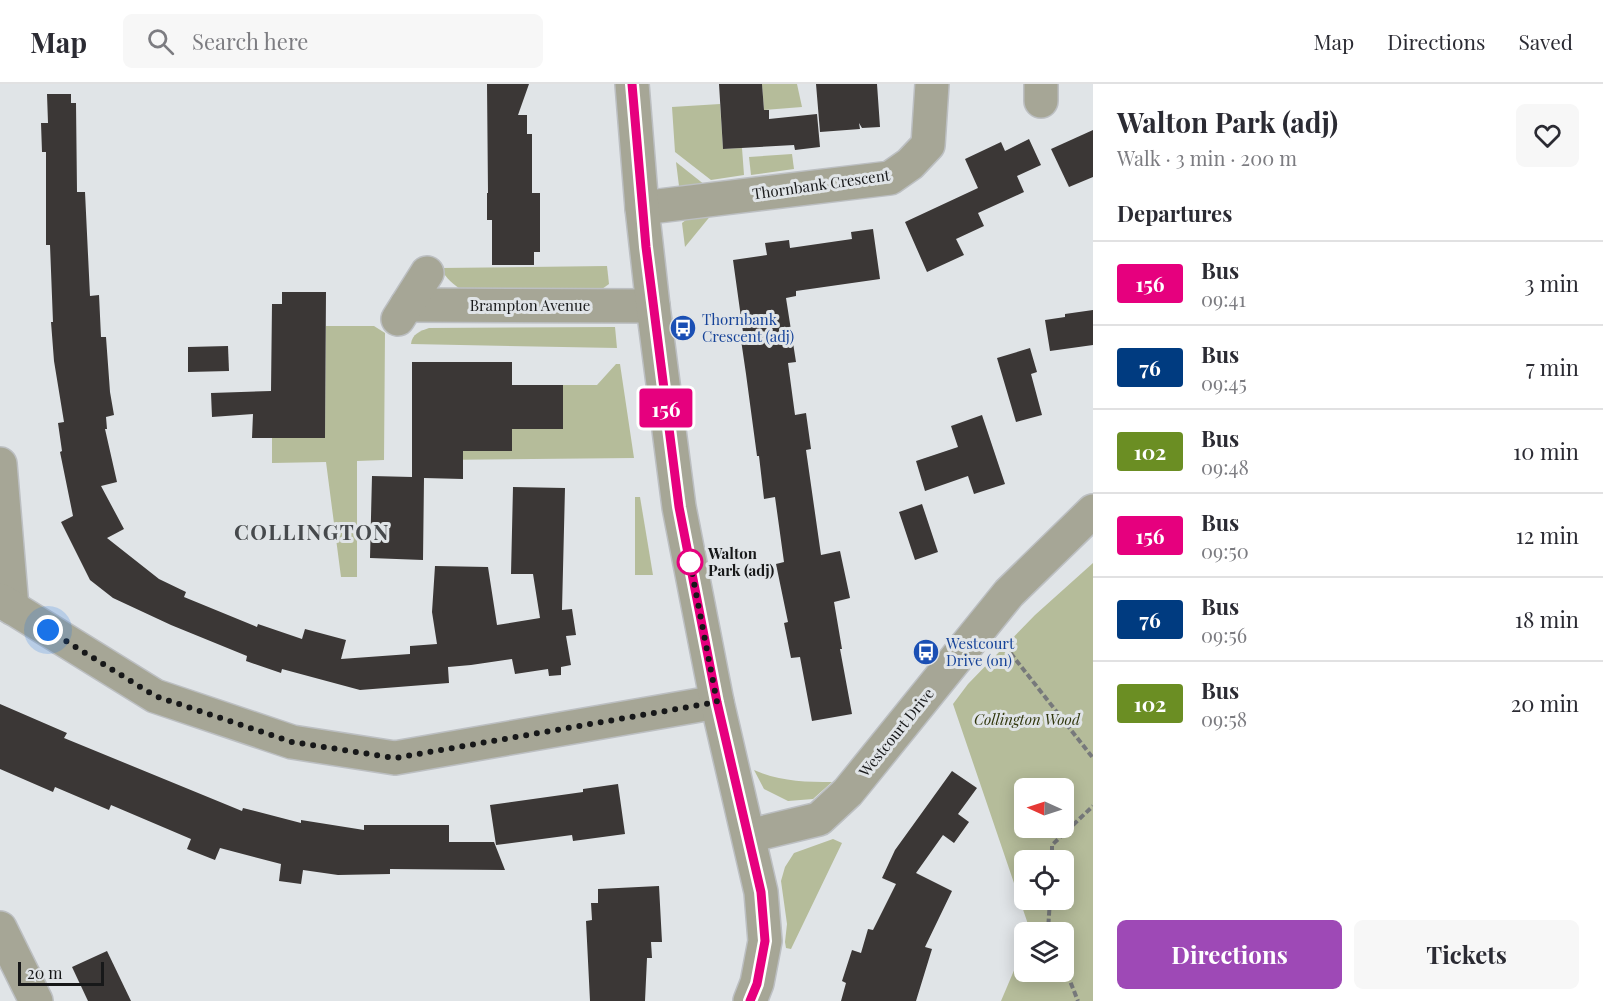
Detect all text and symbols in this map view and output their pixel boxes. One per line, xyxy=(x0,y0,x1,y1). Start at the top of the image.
search box xyxy=(123,14,543,68)
text: Map xyxy=(30,23,87,60)
icon: search xyxy=(144,25,177,58)
text: Search here xyxy=(192,26,308,56)
text: Map xyxy=(1313,27,1354,55)
text: Directions xyxy=(1387,27,1485,55)
text: Saved xyxy=(1518,27,1573,55)
text: Walton Park (adj) xyxy=(1117,103,1338,140)
button: heart xyxy=(1516,104,1579,167)
text: Walk · 3 min · 200 m xyxy=(1117,144,1297,171)
street label: Thornbank Crescent xyxy=(751,164,892,204)
text: Departures xyxy=(1117,198,1232,228)
text: Bus xyxy=(1201,255,1239,285)
text: 3 min xyxy=(1524,268,1579,298)
text: 156 xyxy=(1135,269,1165,297)
text: 09:41 xyxy=(1201,285,1246,312)
street label: Brampton Avenue xyxy=(470,295,590,315)
place label: Thornbank Crescent (adj) xyxy=(702,309,794,346)
bus stop icon: Thornbank Crescent (adj) xyxy=(668,313,698,343)
text: Bus xyxy=(1201,339,1239,369)
text: 7 min xyxy=(1526,352,1579,382)
text: 76 xyxy=(1139,353,1161,381)
text: 09:45 xyxy=(1201,369,1247,396)
line badge: 156 xyxy=(632,388,700,428)
text: 156 xyxy=(651,394,681,422)
text: Bus xyxy=(1201,423,1239,453)
text: 10 min xyxy=(1513,436,1579,466)
text: 102 xyxy=(1134,437,1166,465)
text: 09:48 xyxy=(1201,453,1249,480)
text: Bus xyxy=(1201,507,1239,537)
district label: COLLINGTON xyxy=(234,517,390,545)
text: 12 min xyxy=(1516,520,1579,550)
text: 156 xyxy=(1135,521,1165,549)
text: 09:50 xyxy=(1201,537,1249,564)
place label: Walton Park (adj) xyxy=(707,543,774,580)
marker: Walton Park (adj) xyxy=(677,549,703,575)
text: Bus xyxy=(1201,591,1239,621)
text: 18 min xyxy=(1515,604,1579,634)
text: 76 xyxy=(1139,605,1161,633)
your location xyxy=(33,615,63,645)
text: 09:56 xyxy=(1201,621,1247,648)
place label: Westcourt Drive (on) xyxy=(945,633,1015,670)
bus stop icon: Westcourt Drive (on) xyxy=(911,637,941,667)
text: Bus xyxy=(1201,675,1239,705)
street label: Westcourt Drive xyxy=(853,684,938,781)
text: 20 min xyxy=(1511,688,1579,718)
text: 102 xyxy=(1134,689,1166,717)
text: 09:58 xyxy=(1201,705,1247,732)
park label: Collington Wood xyxy=(974,709,1081,729)
north arrow xyxy=(1014,778,1074,838)
map controls xyxy=(1014,778,1074,982)
button: locate xyxy=(1014,850,1074,910)
button: Directions xyxy=(1117,920,1342,989)
button: Tickets xyxy=(1354,920,1579,989)
button: layers xyxy=(1014,922,1074,982)
scale bar xyxy=(18,959,104,986)
text: 20 m xyxy=(27,962,62,983)

